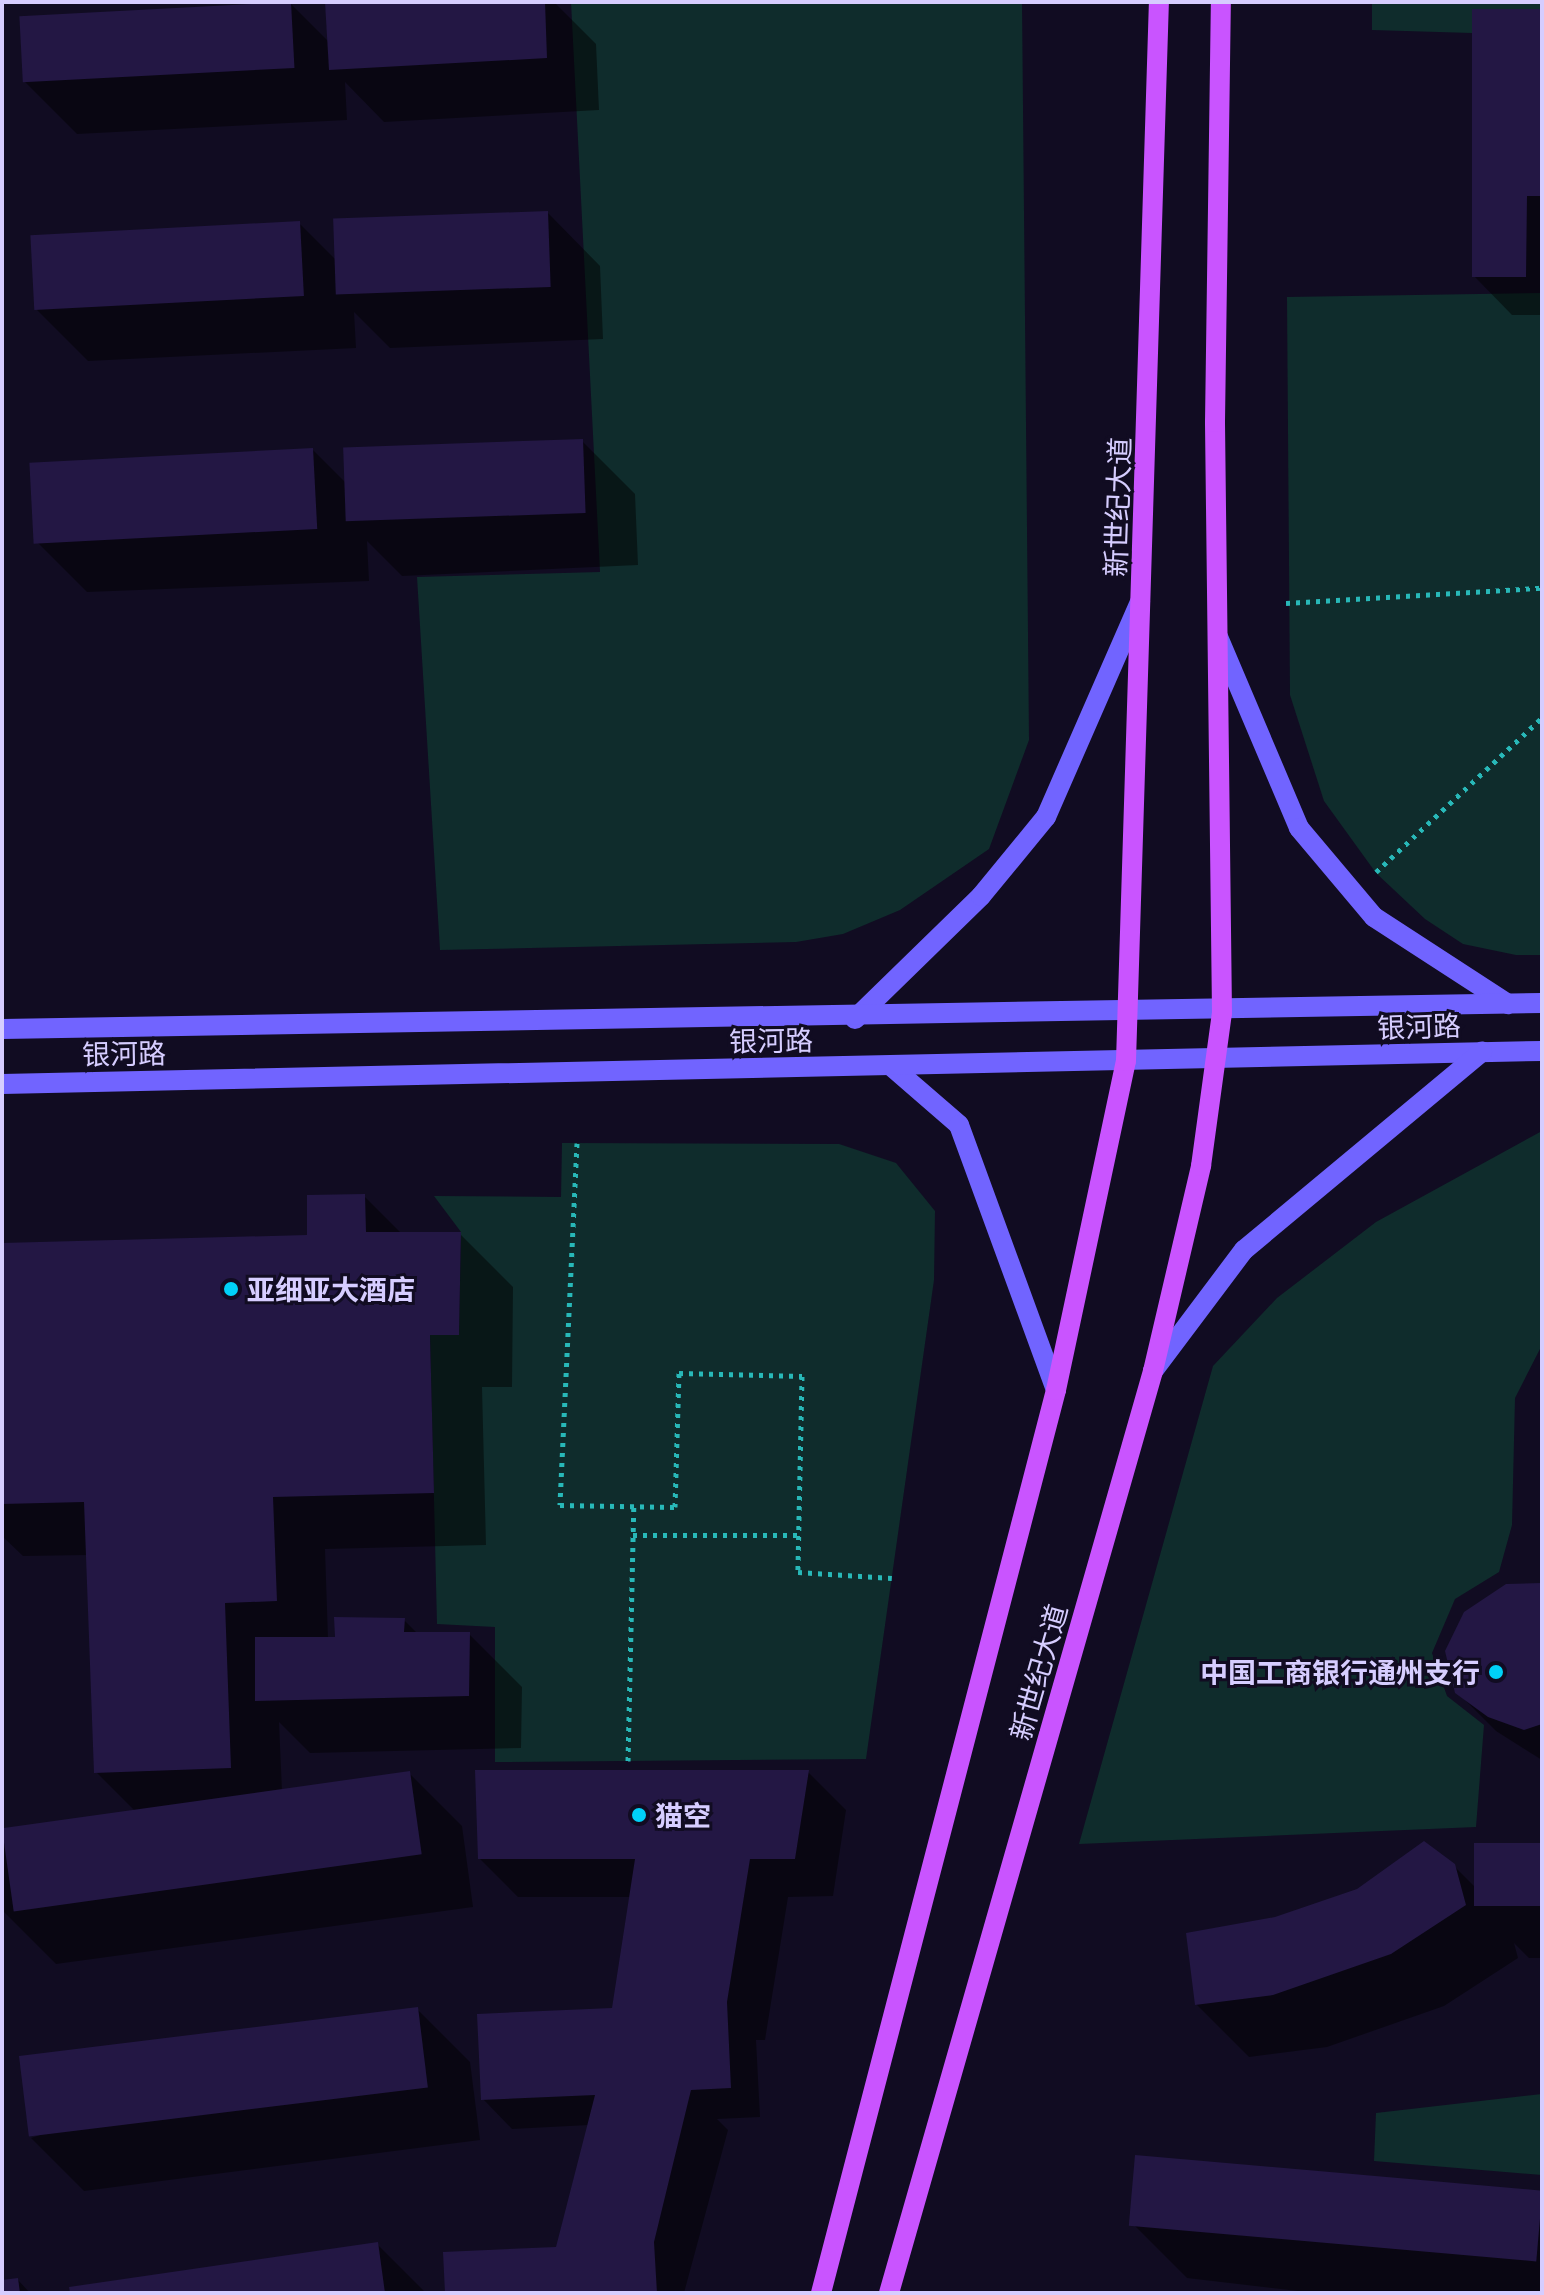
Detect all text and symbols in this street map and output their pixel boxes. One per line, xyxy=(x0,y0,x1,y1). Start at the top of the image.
street label: 新世纪大道 xyxy=(1098,436,1136,578)
street label: 银河路 xyxy=(1376,1008,1462,1044)
street label: 银河路 xyxy=(729,1022,813,1058)
street label: 银河路 xyxy=(82,1035,166,1071)
place label: 亚细亚大酒店 xyxy=(247,1272,415,1306)
marker: 亚细亚大酒店 xyxy=(222,1280,240,1298)
street label: 新世纪大道 xyxy=(1003,1600,1073,1744)
place label: 中国工商银行通州支行 xyxy=(1200,1655,1480,1689)
marker: 中国工商银行通州支行 xyxy=(1487,1663,1505,1681)
place label: 猫空 xyxy=(655,1798,711,1832)
marker: 猫空 xyxy=(630,1806,648,1824)

